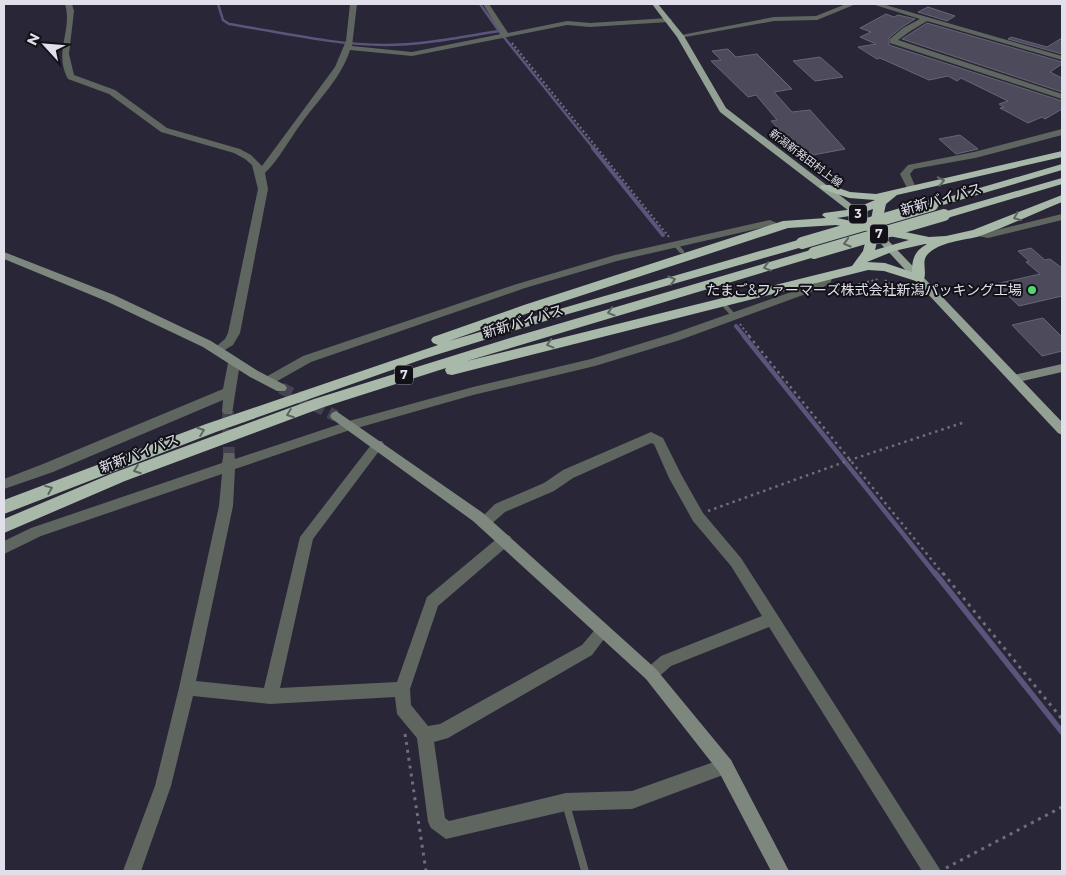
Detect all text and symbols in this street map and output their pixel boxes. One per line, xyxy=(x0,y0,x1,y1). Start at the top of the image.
north arrow xyxy=(20,20,70,70)
text: N xyxy=(23,30,44,48)
street label: 新潟新発田村上線 xyxy=(767,126,845,190)
one-way arrow xyxy=(937,176,945,187)
street label: 新新バイパス xyxy=(898,179,984,219)
road number: 3 xyxy=(849,204,867,223)
one-way arrow xyxy=(1013,210,1022,221)
road number: 7 xyxy=(870,224,888,243)
one-way arrow xyxy=(844,238,852,248)
one-way arrow xyxy=(764,261,772,271)
one-way arrow xyxy=(667,275,676,285)
place label: たまご&ファーマーズ株式会社新潟パッキング工場 xyxy=(706,281,1022,299)
marker: たまご&ファーマーズ株式会社新潟パッキング工場 xyxy=(1026,284,1038,296)
street label: 新新バイパス xyxy=(480,300,566,342)
one-way arrow xyxy=(608,307,616,317)
one-way arrow xyxy=(546,339,554,349)
road number: 7 xyxy=(395,366,413,384)
one-way arrow xyxy=(286,408,294,418)
one-way arrow xyxy=(196,427,205,437)
street label: 新新バイパス xyxy=(97,430,181,476)
one-way arrow xyxy=(133,464,142,474)
one-way arrow xyxy=(44,485,53,495)

